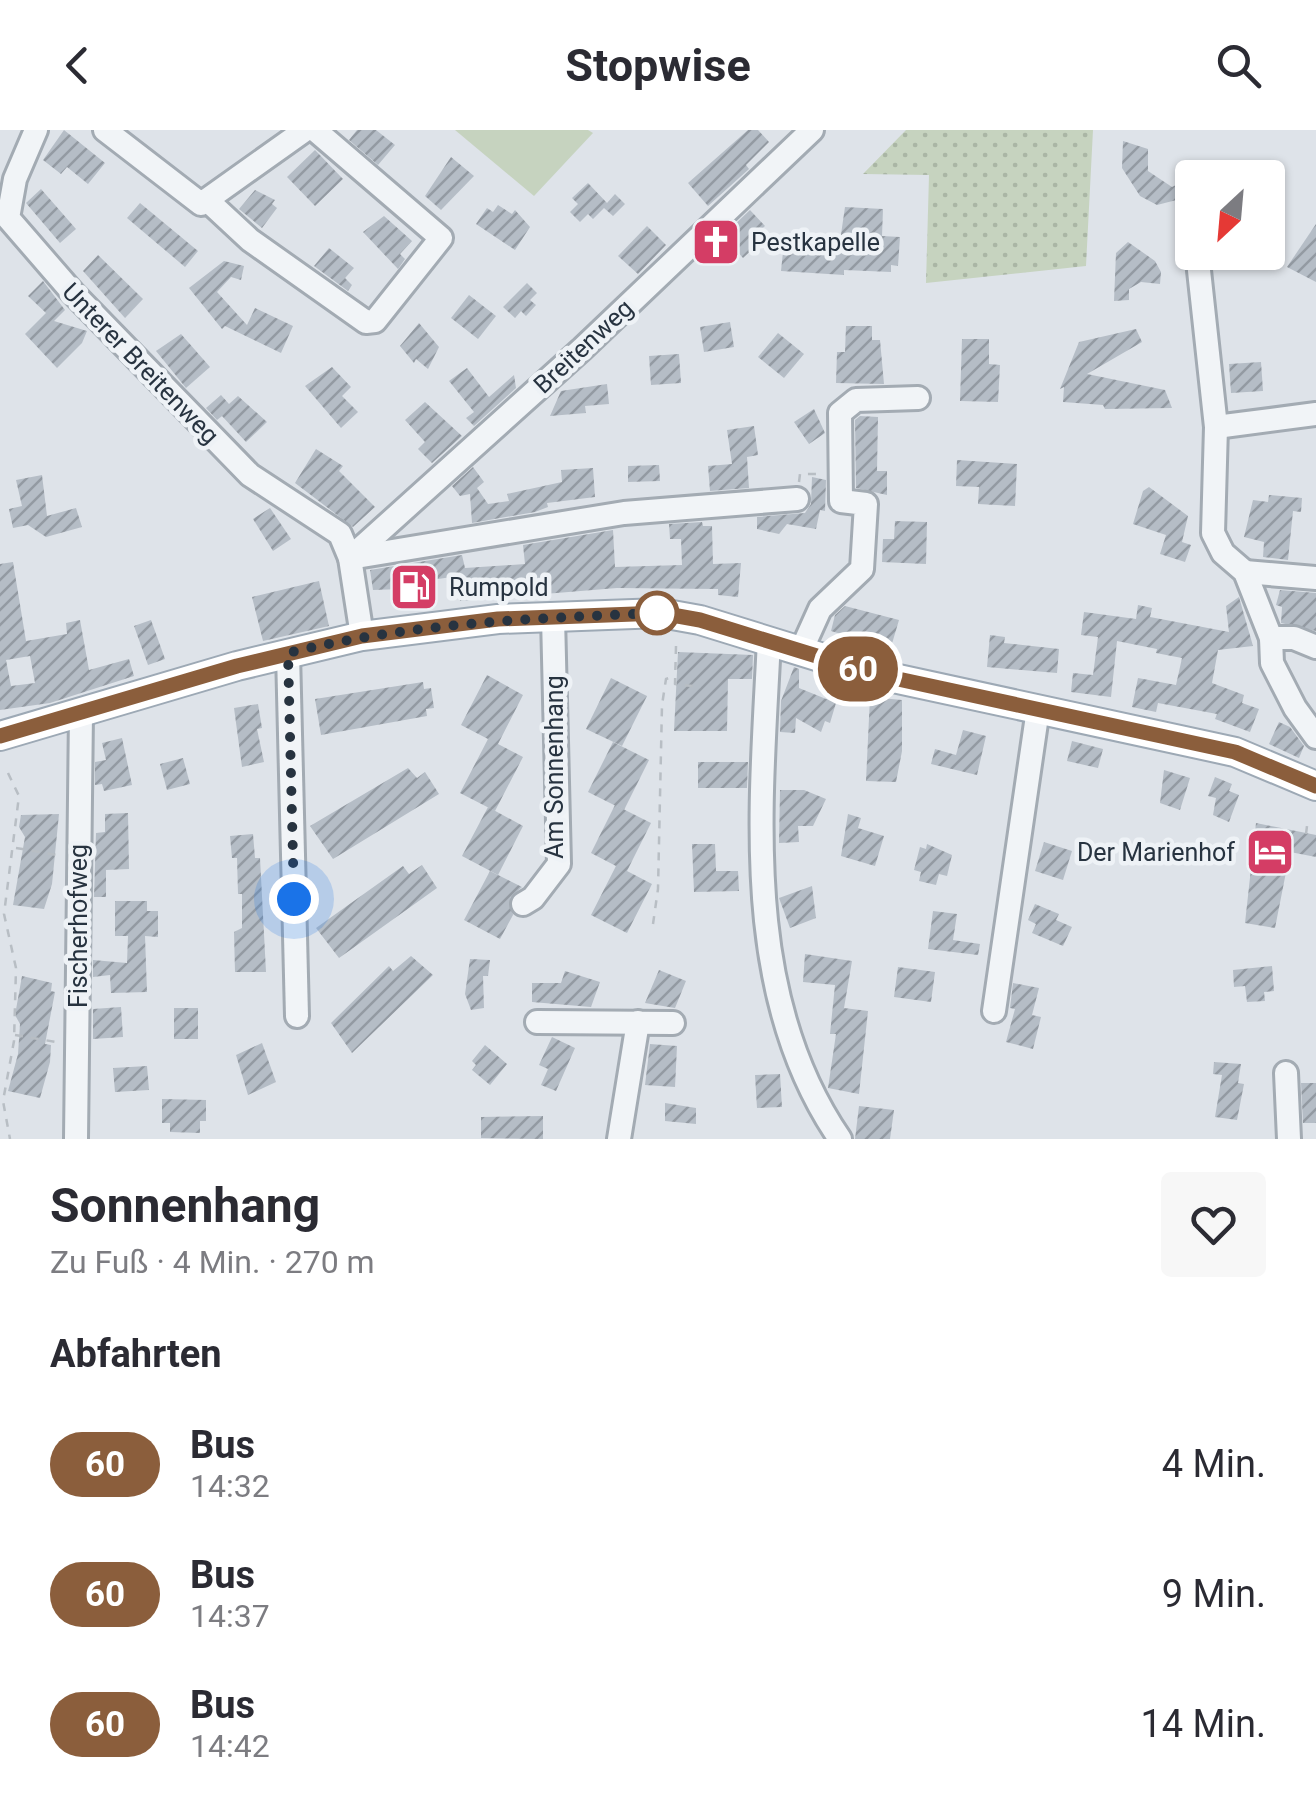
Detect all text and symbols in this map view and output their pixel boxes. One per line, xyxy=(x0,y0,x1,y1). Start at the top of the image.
icon: back xyxy=(50,38,105,93)
icon: search xyxy=(1211,38,1266,93)
text: Stopwise xyxy=(565,39,751,92)
north arrow xyxy=(1175,160,1285,270)
map controls xyxy=(1175,160,1285,270)
church icon: Pestkapelle xyxy=(690,216,742,268)
place label: Pestkapelle xyxy=(751,228,880,257)
street label: Unterer Breitenweg xyxy=(57,277,225,450)
street label: Breitenweg xyxy=(528,293,639,399)
fuel station icon: Rumpold xyxy=(388,561,440,613)
place label: Rumpold xyxy=(449,573,549,602)
unlabelled marker xyxy=(636,592,678,634)
line badge: 60 xyxy=(813,636,903,702)
text: 60 xyxy=(838,649,878,690)
street label: Am Sonnenhang xyxy=(540,675,569,859)
hotel icon: Der Marienhof xyxy=(1244,826,1296,878)
place label: Der Marienhof xyxy=(1077,838,1235,867)
street label: Fischerhofweg xyxy=(64,844,93,1008)
your location xyxy=(269,874,319,924)
button: heart xyxy=(1161,1172,1266,1277)
text: Sonnenhang xyxy=(50,1177,320,1234)
text: Zu Fuß · 4 Min. · 270 m xyxy=(50,1243,375,1281)
text: Abfahrten xyxy=(50,1332,222,1376)
text: Bus xyxy=(190,1423,255,1467)
text: 4 Min. xyxy=(1162,1442,1266,1486)
text: 60 xyxy=(85,1444,125,1485)
text: 14:32 xyxy=(190,1467,270,1505)
text: Bus xyxy=(190,1553,255,1597)
text: 9 Min. xyxy=(1162,1572,1266,1616)
text: 60 xyxy=(85,1574,125,1615)
text: 14:37 xyxy=(190,1597,270,1635)
text: Bus xyxy=(190,1683,255,1727)
text: 14 Min. xyxy=(1140,1702,1266,1746)
text: 60 xyxy=(85,1704,125,1745)
text: 14:42 xyxy=(190,1727,270,1765)

